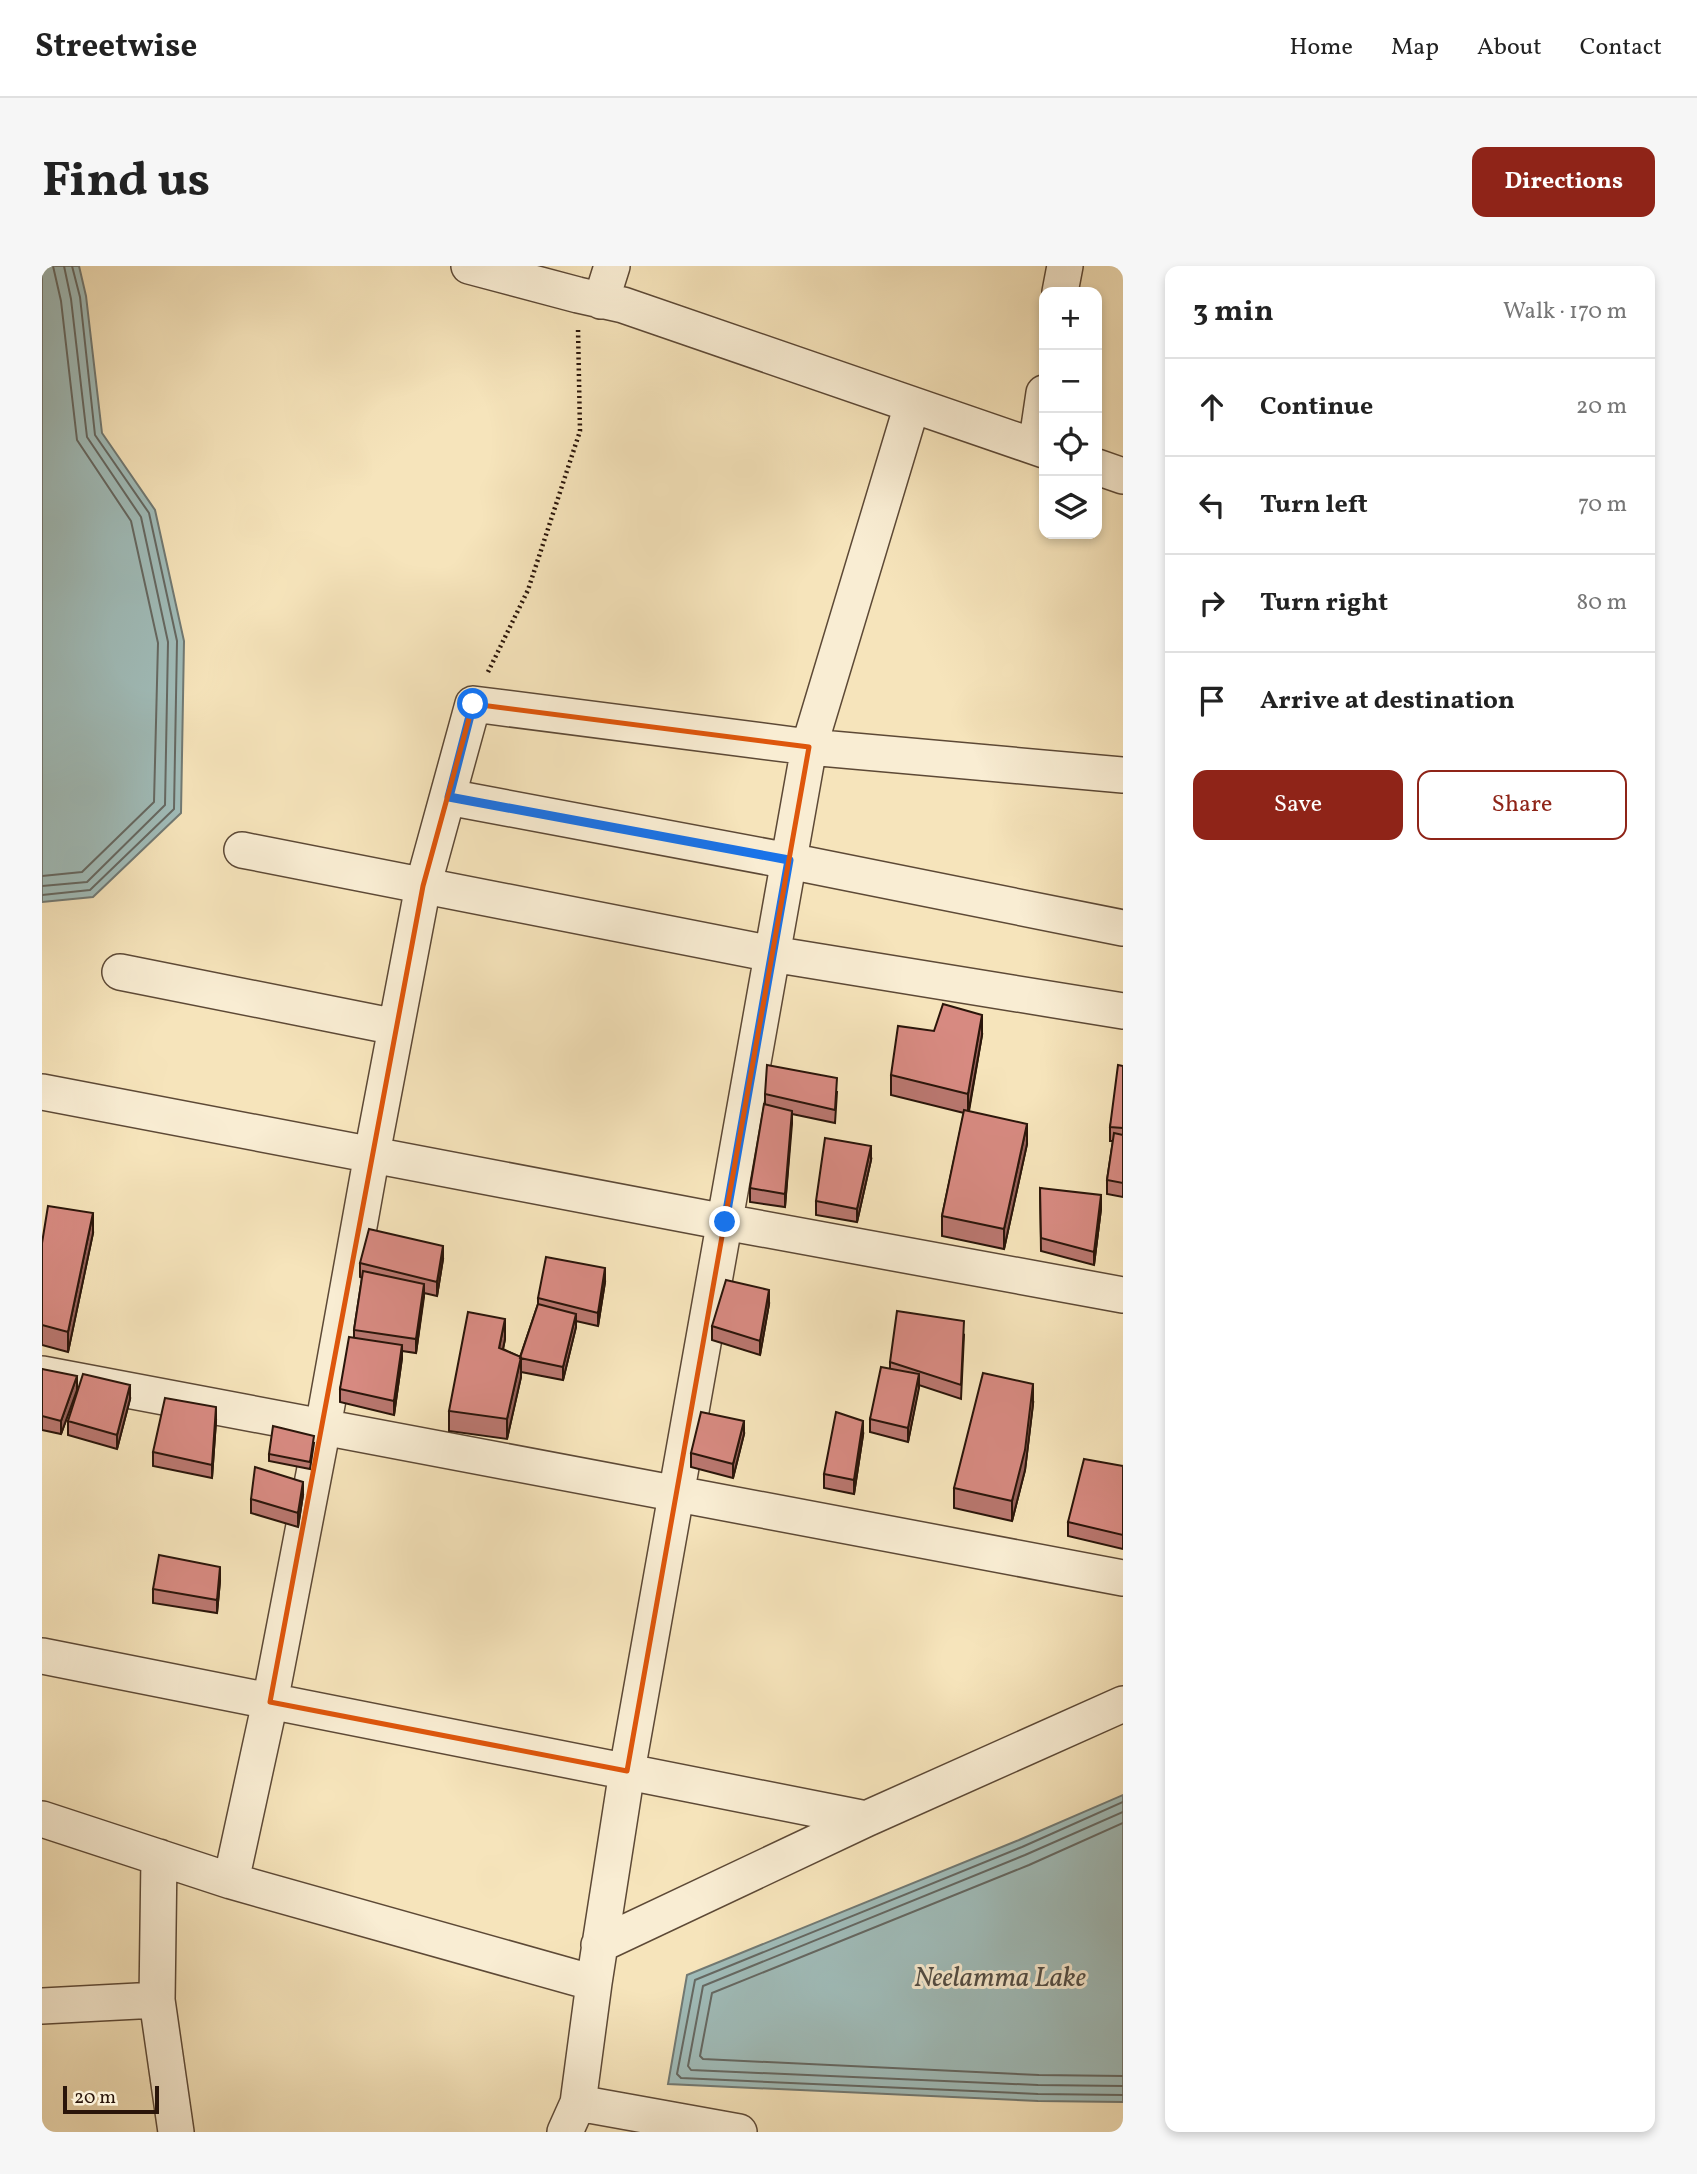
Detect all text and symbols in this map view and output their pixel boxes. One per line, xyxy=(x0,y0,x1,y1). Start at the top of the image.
text: Streetwise xyxy=(35,25,197,71)
text: Home xyxy=(1289,31,1353,65)
text: Map xyxy=(1391,31,1439,65)
text: About xyxy=(1477,31,1542,65)
text: Contact xyxy=(1580,31,1662,65)
button: Directions xyxy=(1472,147,1655,217)
text: Find us xyxy=(42,148,210,217)
map controls xyxy=(1039,287,1102,539)
button: + xyxy=(1039,287,1102,350)
text: 3 min xyxy=(1193,291,1274,333)
text: Walk · 170 m xyxy=(1503,296,1627,328)
button: − xyxy=(1039,350,1102,413)
icon: ahead xyxy=(1193,388,1231,426)
text: Continue xyxy=(1260,389,1373,425)
text: 20 m xyxy=(1576,391,1627,423)
button: locate xyxy=(1039,413,1102,476)
button: layers xyxy=(1039,476,1102,539)
icon: left xyxy=(1193,486,1231,524)
text: Turn left xyxy=(1260,487,1368,523)
text: 70 m xyxy=(1578,489,1627,521)
icon: right xyxy=(1193,584,1231,622)
text: Turn right xyxy=(1260,585,1388,621)
text: 80 m xyxy=(1577,587,1627,619)
icon: arrive xyxy=(1193,682,1231,720)
text: Arrive at destination xyxy=(1260,683,1515,719)
route start xyxy=(457,688,488,719)
button: Save xyxy=(1193,770,1403,840)
button: Share xyxy=(1417,770,1627,840)
route end xyxy=(709,1206,740,1237)
water label: Neelamma Lake xyxy=(914,1959,1086,1998)
scale bar xyxy=(63,2083,159,2115)
text: 20 m xyxy=(74,2085,116,2111)

